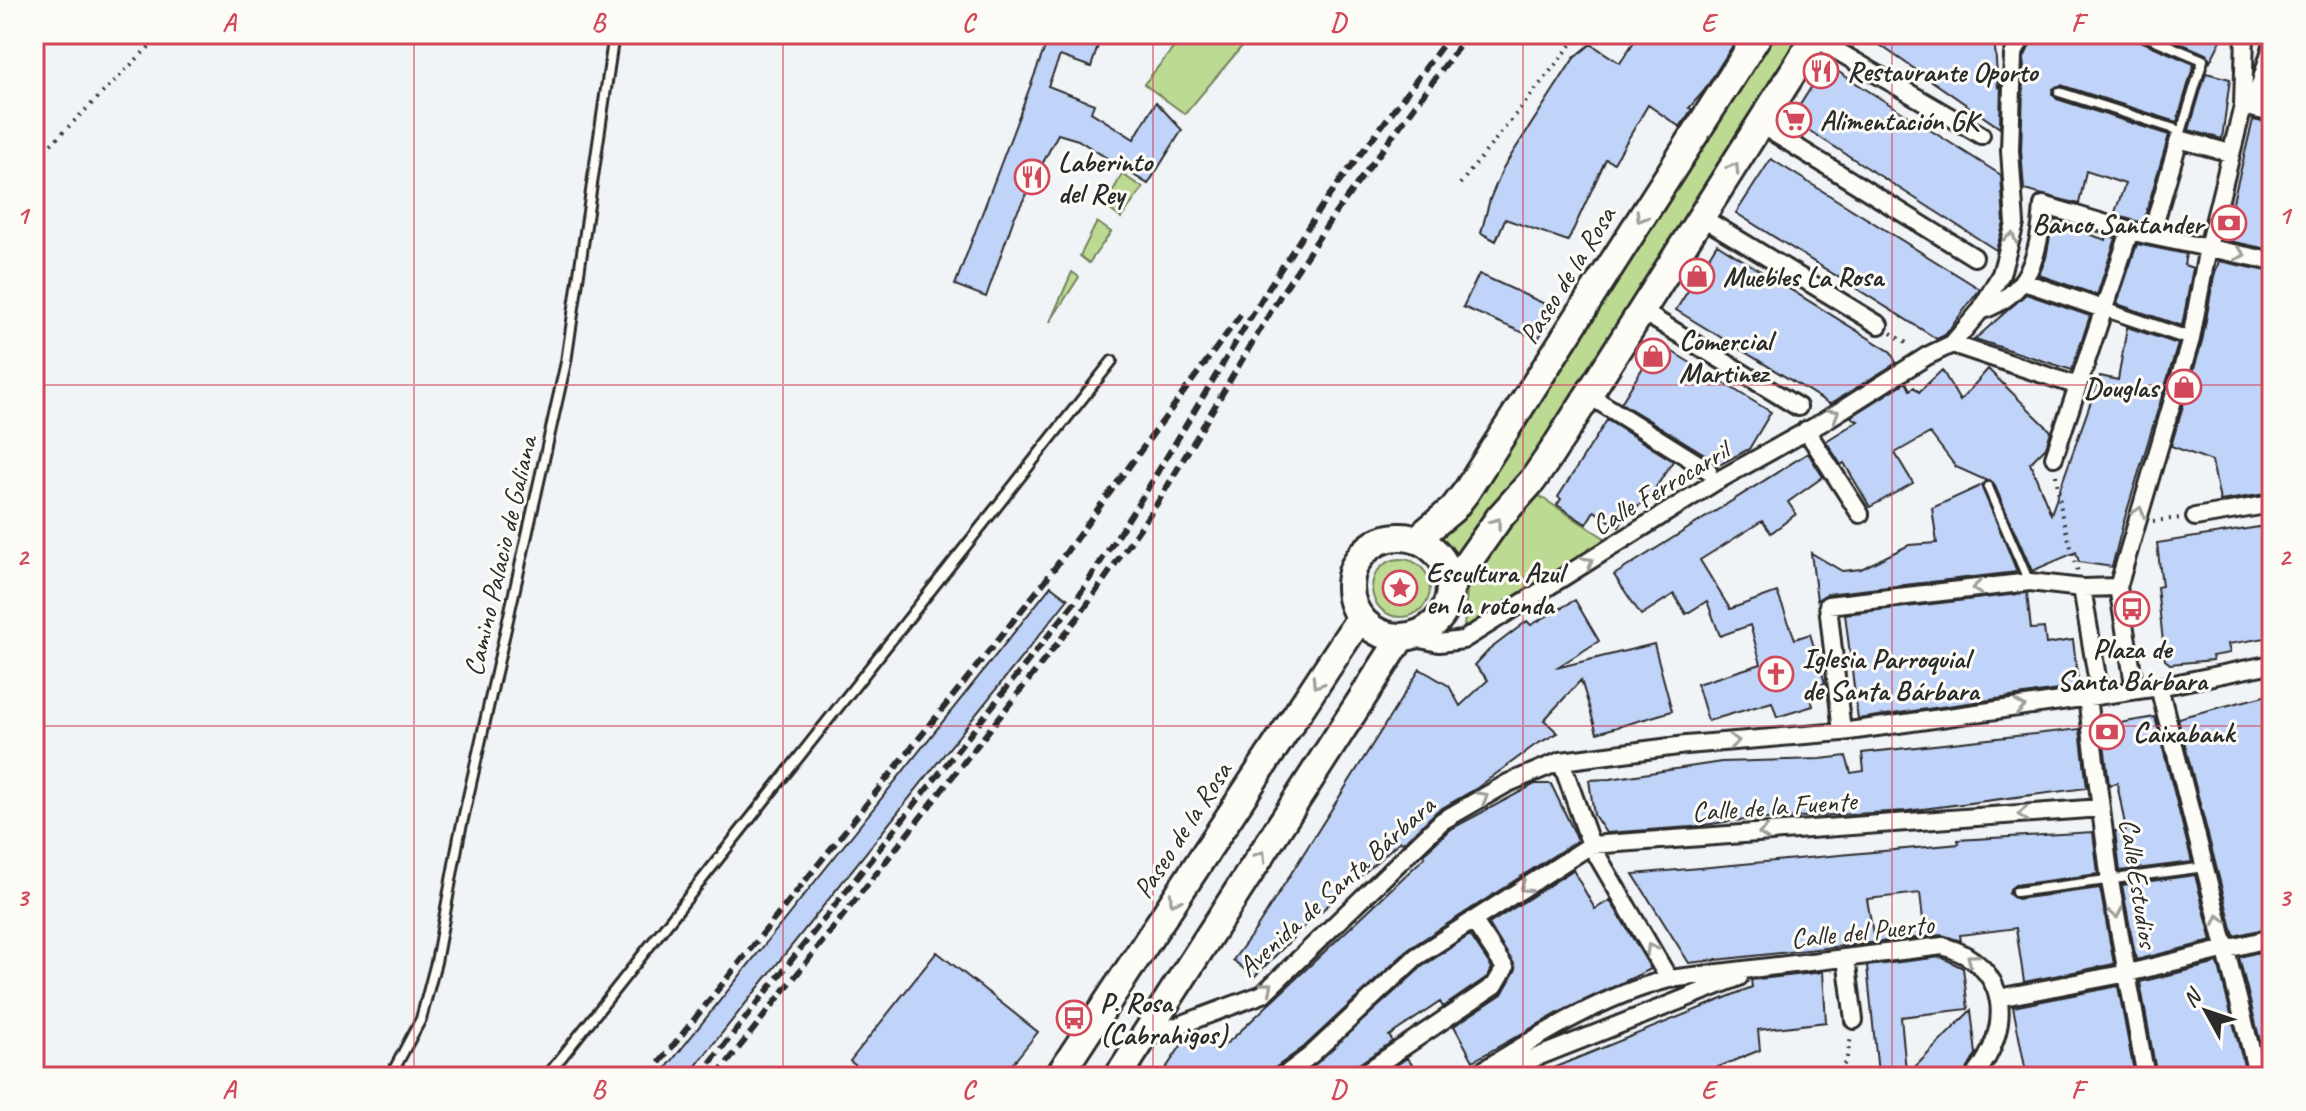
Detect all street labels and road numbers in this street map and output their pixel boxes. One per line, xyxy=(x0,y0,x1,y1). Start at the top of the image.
street label: Paseo de la Rosa xyxy=(1511,198,1624,350)
street label: Camino Palacio de Galiana xyxy=(455,430,545,679)
street label: Calle Ferrocarril xyxy=(1585,431,1740,543)
street label: Paseo de la Rosa xyxy=(1125,754,1240,905)
street label: Calle de la Fuente xyxy=(1691,783,1859,829)
street label: Avenida de Santa Bárbara xyxy=(1230,787,1443,984)
street label: Calle Estudios xyxy=(2112,816,2167,953)
street label: Calle del Puerto xyxy=(1789,906,1937,956)

